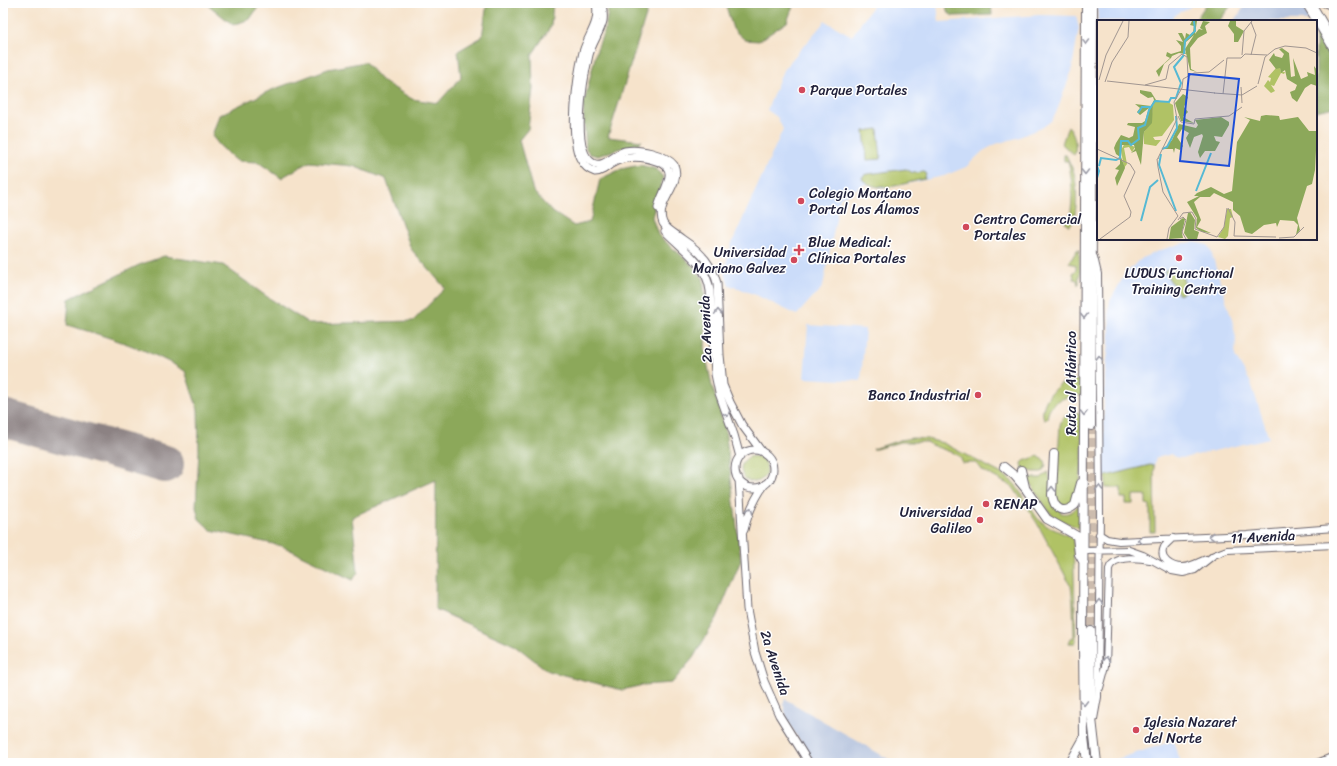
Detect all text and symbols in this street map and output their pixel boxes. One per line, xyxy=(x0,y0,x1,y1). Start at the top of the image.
inset map xyxy=(1097,20,1317,240)
one-way arrow xyxy=(1082,39,1090,45)
place label: Parque Portales xyxy=(810,78,907,103)
marker: Parque Portales xyxy=(797,85,807,95)
one-way arrow xyxy=(1081,169,1090,175)
place label: Colegio Montano Portal Los Álamos xyxy=(809,181,920,222)
marker: Colegio Montano Portal Los Álamos xyxy=(796,196,806,206)
place label: Centro Comercial Portales xyxy=(974,207,1082,248)
marker: Centro Comercial Portales xyxy=(961,222,971,232)
place label: Blue Medical: Clínica Portales xyxy=(808,230,906,271)
place label: Universidad Mariano Galvez xyxy=(693,240,788,281)
marker: Blue Medical: Clínica Portales xyxy=(793,244,805,256)
marker: LUDUS Functional Training Centre xyxy=(1174,253,1184,263)
marker: Universidad Mariano Galvez xyxy=(789,255,799,265)
place label: LUDUS Functional Training Centre xyxy=(1124,261,1235,302)
street label: 2a Avenida xyxy=(692,295,720,363)
one-way arrow xyxy=(714,309,723,315)
one-way arrow xyxy=(1080,313,1088,319)
street label: Ruta al Atlántico xyxy=(1059,331,1084,435)
one-way arrow xyxy=(1095,355,1103,361)
place label: Banco Industrial xyxy=(868,383,971,408)
marker: Banco Industrial xyxy=(973,390,983,400)
one-way arrow xyxy=(1080,410,1088,416)
one-way arrow xyxy=(722,411,731,418)
one-way arrow xyxy=(1095,485,1104,491)
one-way arrow xyxy=(1048,486,1056,492)
place label: RENAP xyxy=(994,492,1037,517)
marker: RENAP xyxy=(981,499,991,509)
place label: Universidad Galileo xyxy=(900,500,974,541)
one-way arrow xyxy=(746,506,754,513)
marker: Universidad Galileo xyxy=(975,515,985,525)
street label: 11 Avenida xyxy=(1230,523,1296,551)
one-way arrow xyxy=(1208,532,1214,541)
one-way arrow xyxy=(1136,535,1143,544)
one-way arrow xyxy=(1094,599,1103,605)
street label: 2a Avenida xyxy=(753,627,797,699)
one-way arrow xyxy=(1102,656,1111,662)
one-way arrow xyxy=(1079,700,1088,706)
place label: Iglesia Nazaret del Norte xyxy=(1143,710,1238,751)
marker: Iglesia Nazaret del Norte xyxy=(1131,725,1141,735)

